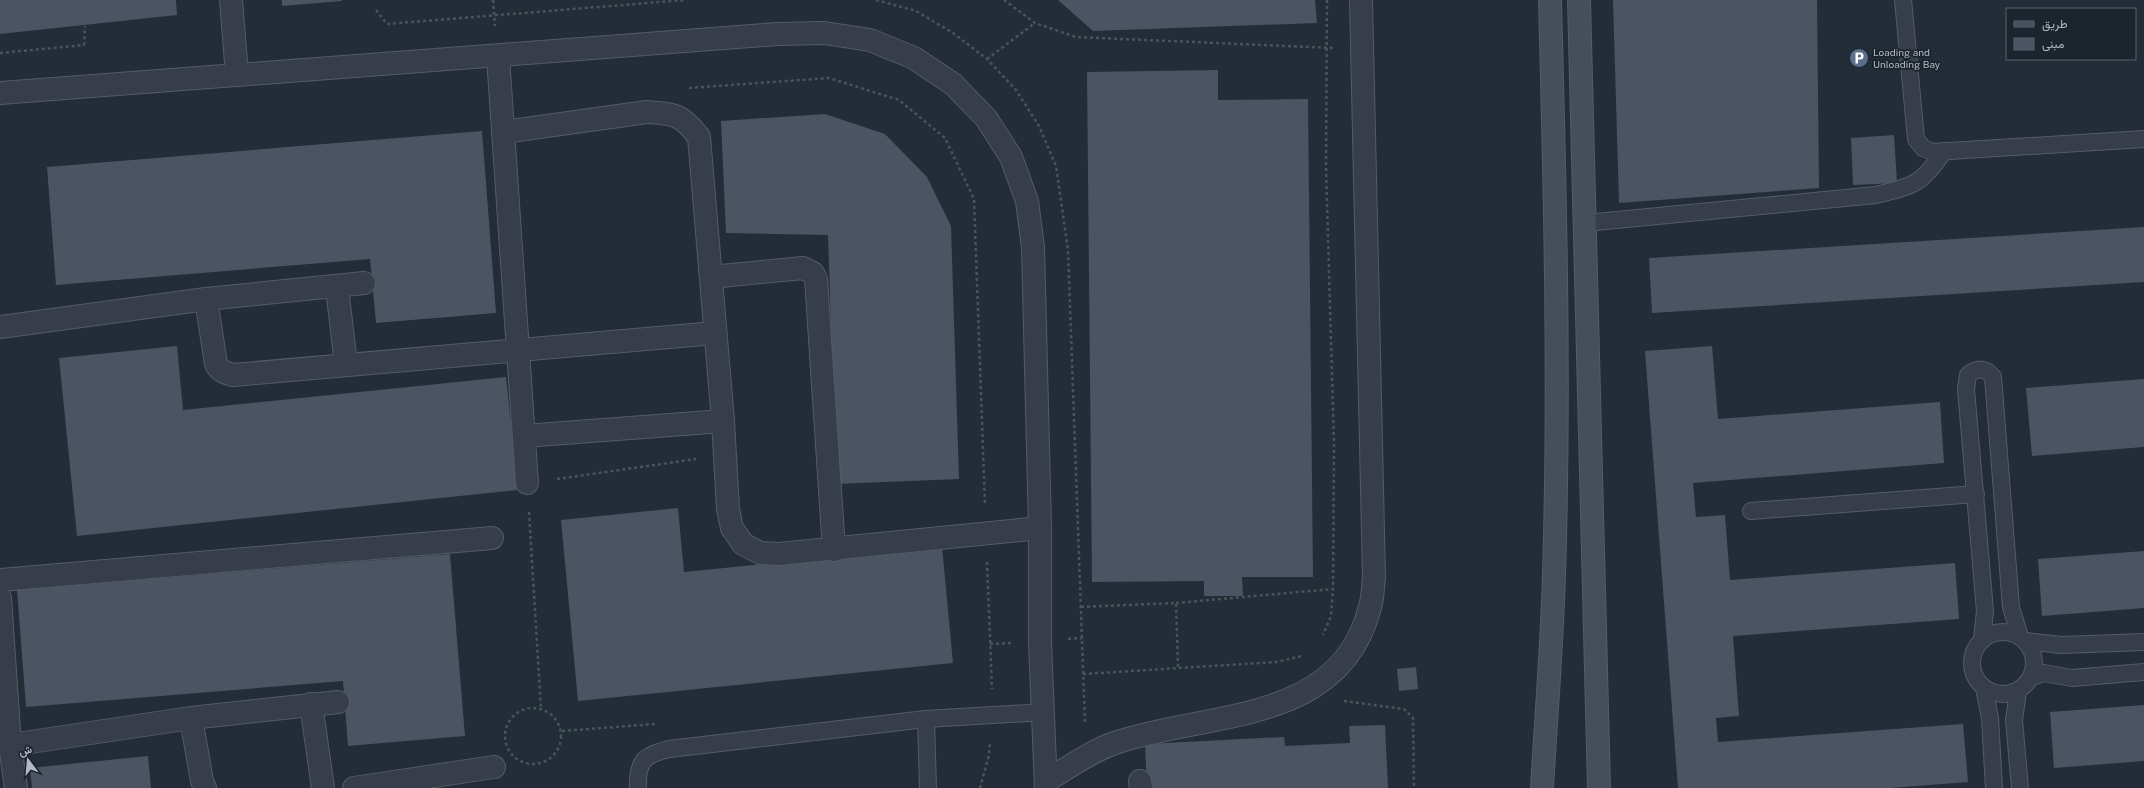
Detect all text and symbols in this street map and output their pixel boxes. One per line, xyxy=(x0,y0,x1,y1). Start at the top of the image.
legend xyxy=(2006,8,2136,60)
text: طريق xyxy=(2042,17,2068,32)
text: مبنى xyxy=(2042,37,2064,52)
place label: Loading and Unloading Bay xyxy=(1873,46,1941,70)
parking icon: Loading and Unloading Bay xyxy=(1848,47,1870,69)
north arrow xyxy=(8,740,48,780)
text: ش xyxy=(17,743,34,759)

